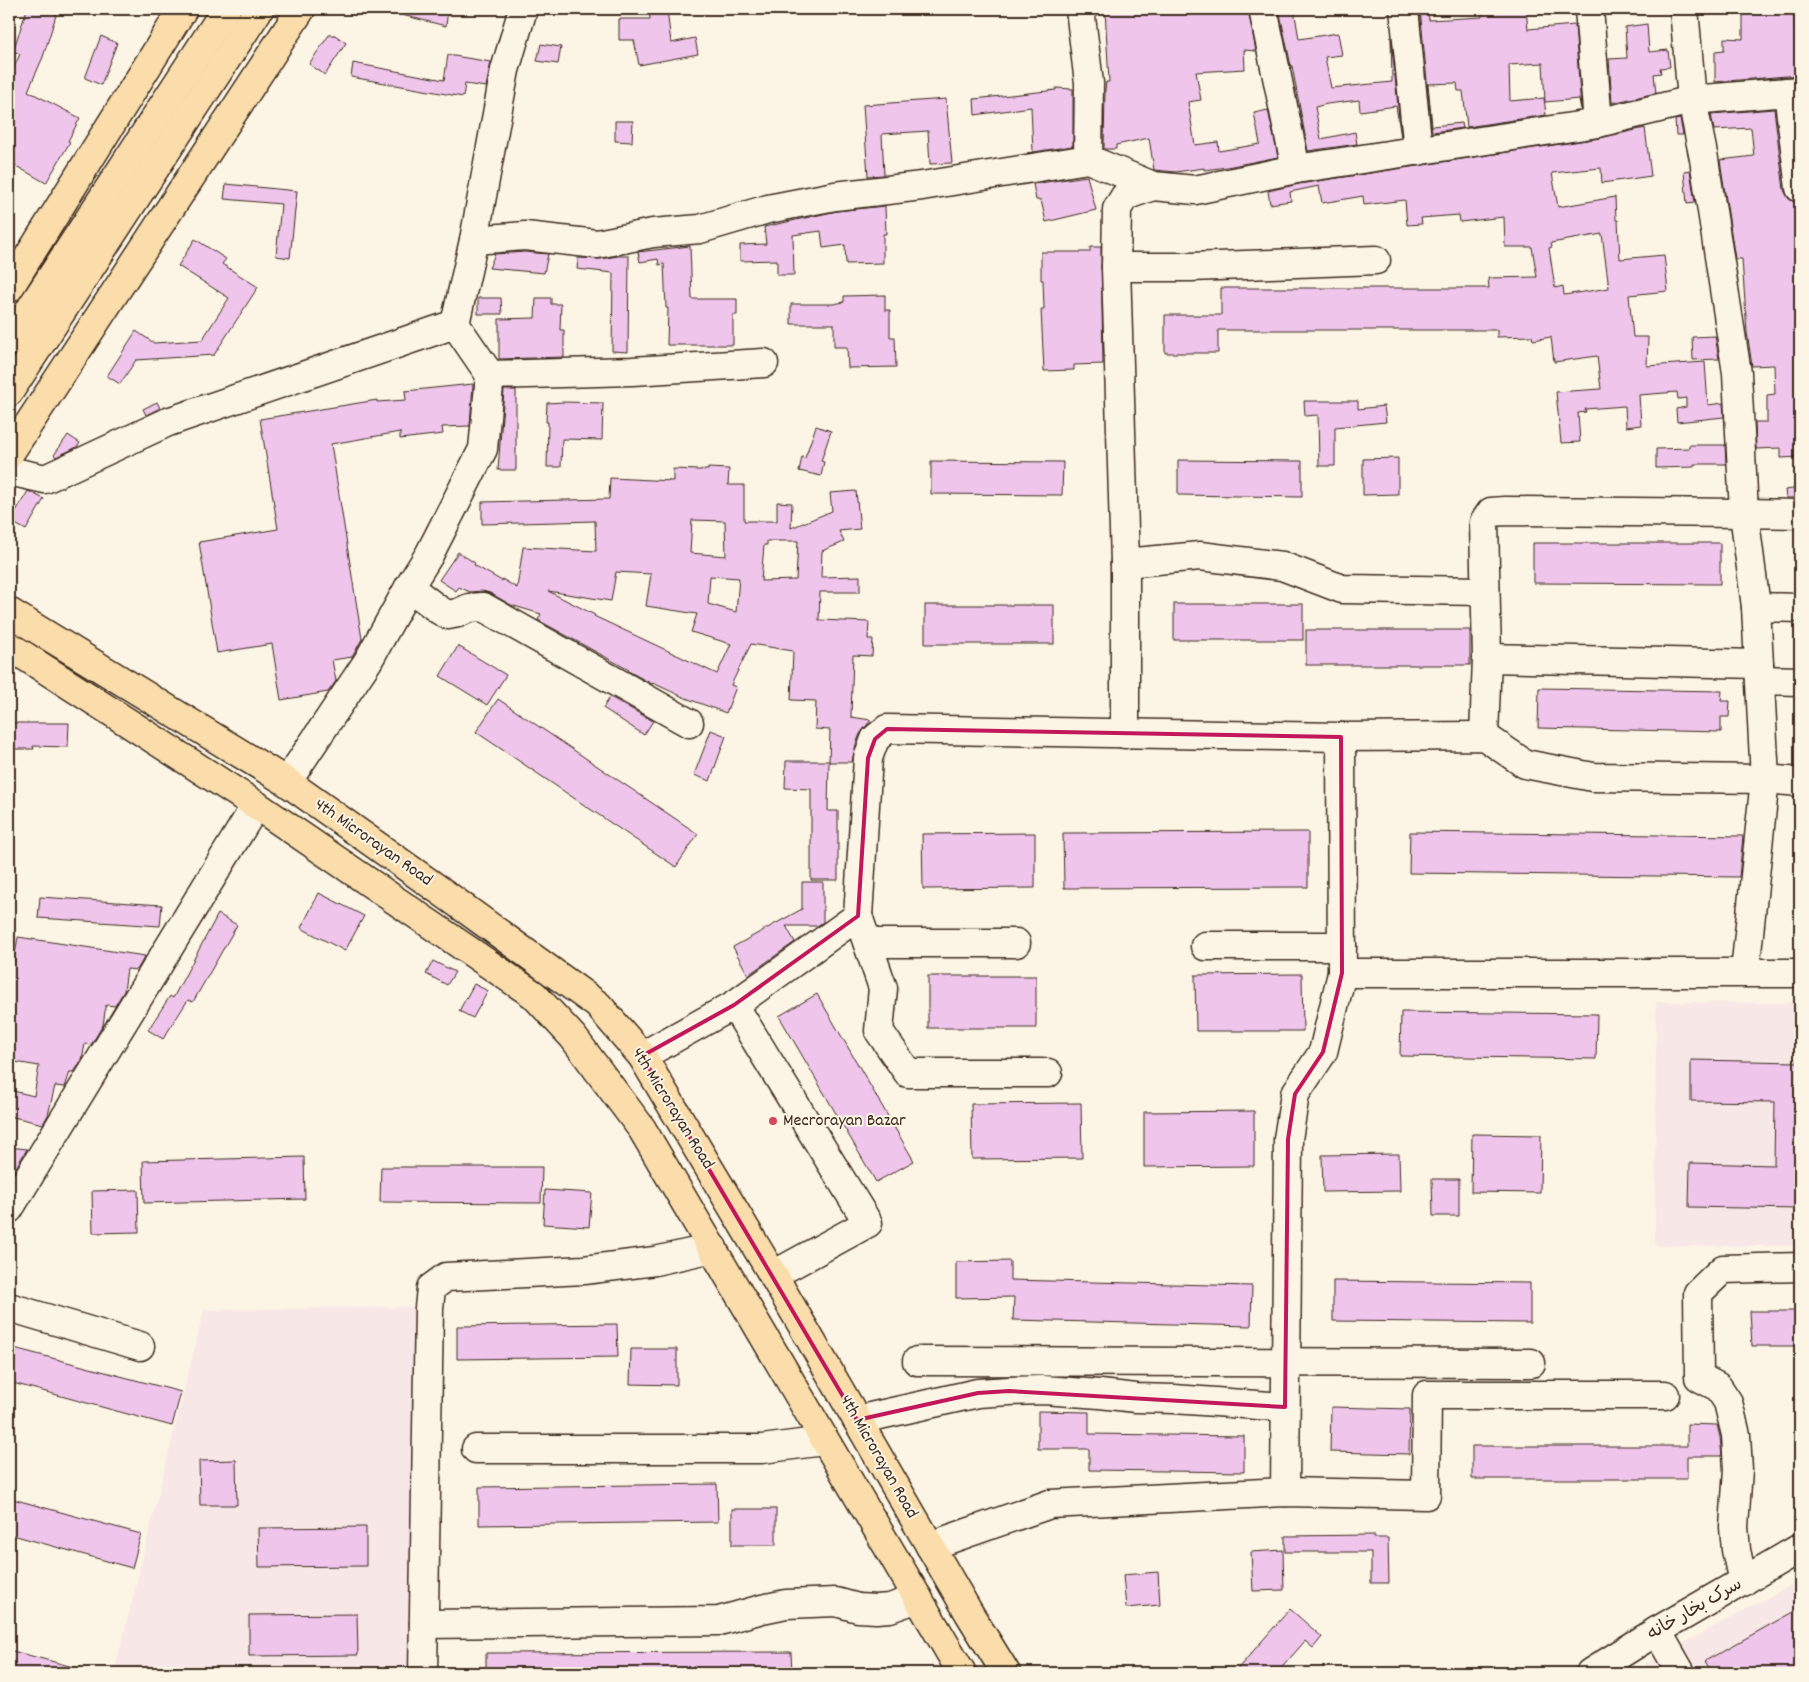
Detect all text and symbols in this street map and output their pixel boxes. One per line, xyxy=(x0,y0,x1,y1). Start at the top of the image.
street label: 4th Microrayan Road xyxy=(309,793,437,893)
street label: 4th Microrayan Road xyxy=(625,1043,719,1175)
place label: Mecrorayan Bazar xyxy=(783,1109,906,1134)
marker: Mecrorayan Bazar xyxy=(767,1115,779,1127)
street label: 4th Microrayan Road xyxy=(832,1390,924,1524)
street label: سرک بخار خانه xyxy=(1643,1573,1747,1647)

